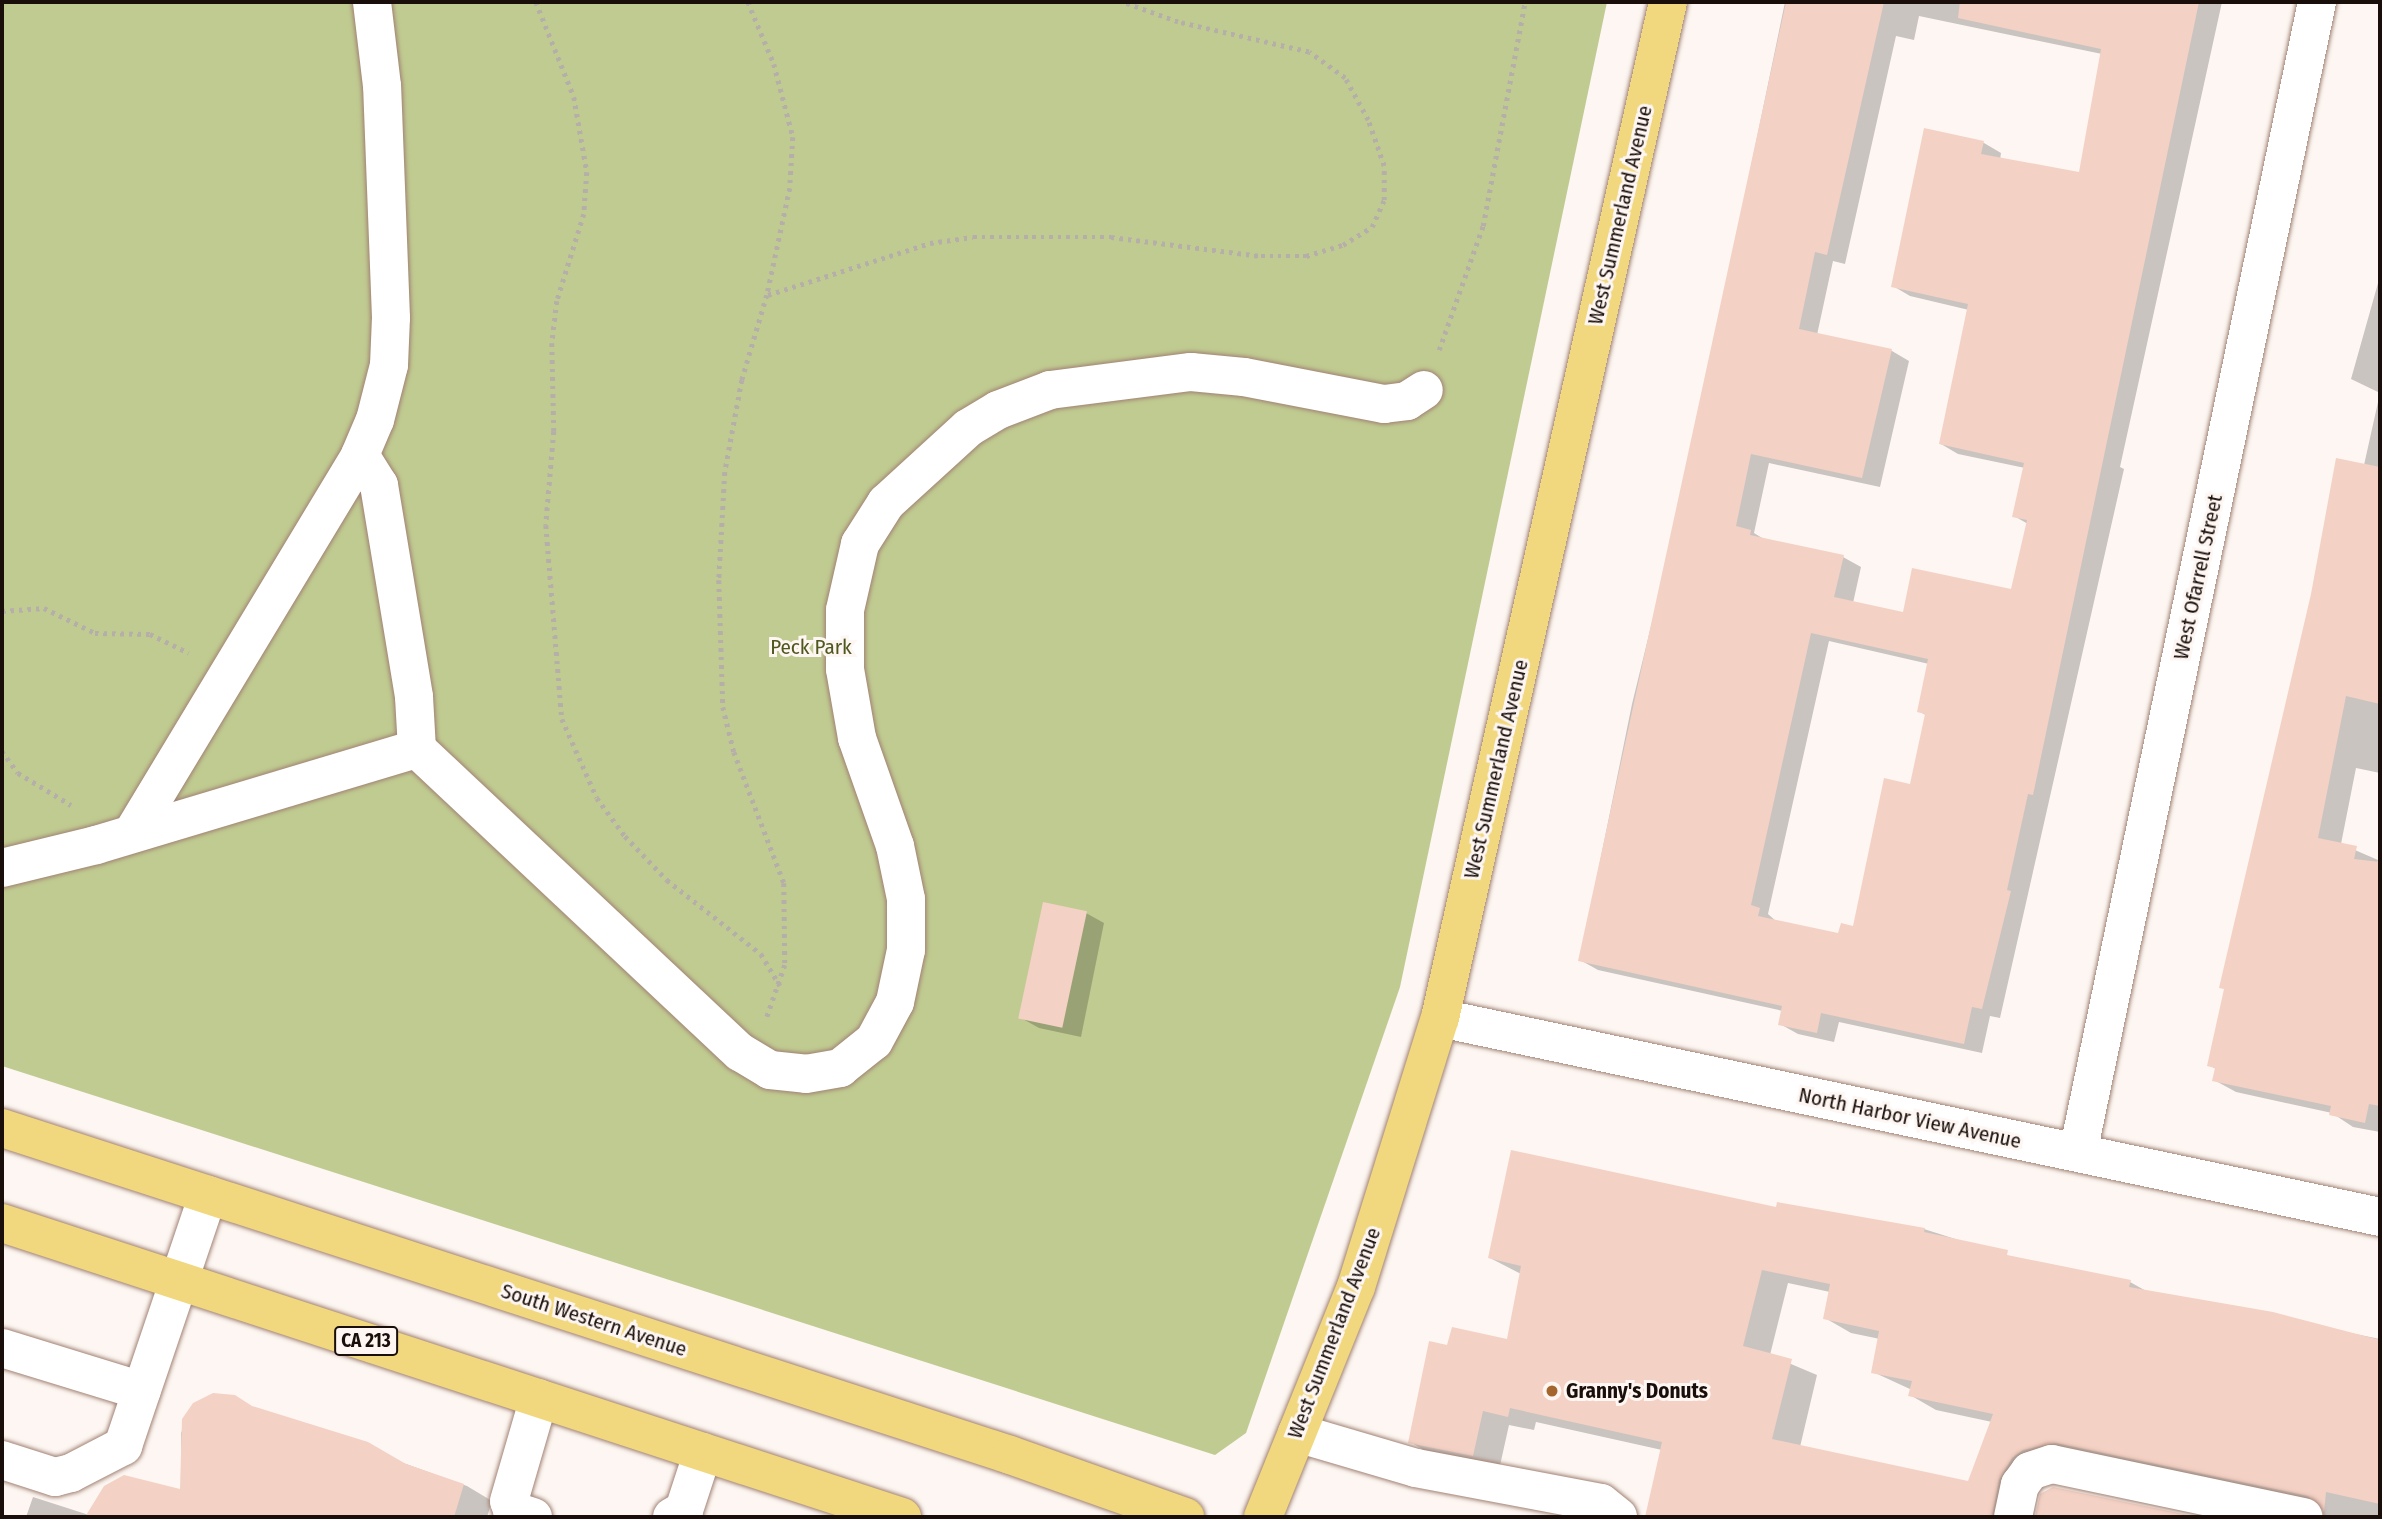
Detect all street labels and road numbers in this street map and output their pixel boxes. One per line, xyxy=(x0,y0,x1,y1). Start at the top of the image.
street label: West Summerland Avenue xyxy=(1583,103,1657,327)
street label: West Ofarrell Street xyxy=(2168,492,2228,662)
street label: West Summerland Avenue xyxy=(1459,657,1533,881)
street label: North Harbor View Avenue xyxy=(1796,1082,2024,1154)
street label: West Summerland Avenue xyxy=(1282,1224,1386,1442)
street label: South Western Avenue xyxy=(498,1278,690,1362)
road number: CA 213 xyxy=(333,1326,399,1357)

